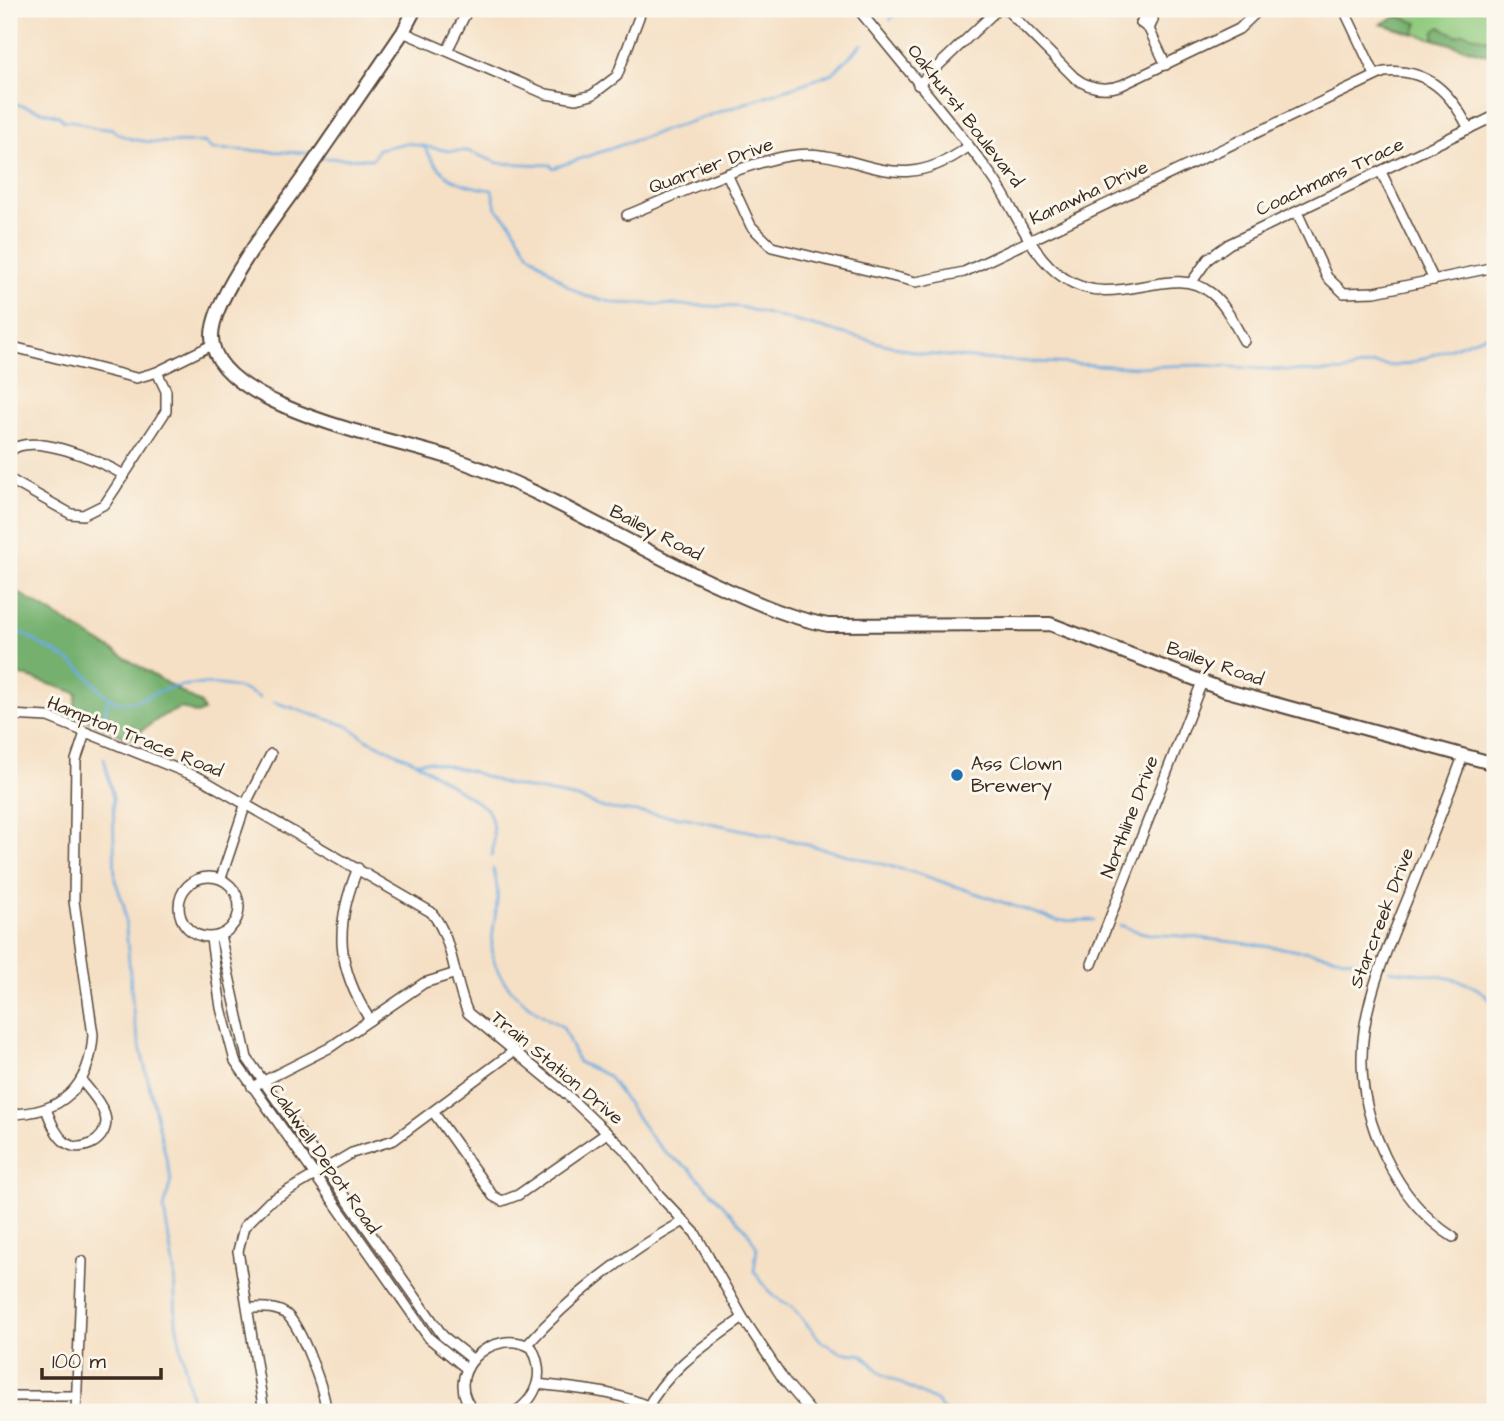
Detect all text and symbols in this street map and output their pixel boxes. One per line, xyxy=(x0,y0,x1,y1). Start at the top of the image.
street label: Oakhurst Boulevard xyxy=(900,39,1030,194)
street label: Quarrier Drive xyxy=(645,131,777,201)
street label: Coachmans Trace xyxy=(1251,131,1409,223)
street label: Kanawha Drive xyxy=(1025,154,1153,232)
street label: Bailey Road xyxy=(604,498,707,569)
street label: Bailey Road xyxy=(1163,635,1267,694)
street label: Hampton Trace Road xyxy=(43,689,227,785)
place label: Ass Clown Brewery xyxy=(971,751,1062,801)
street label: Northline Drive xyxy=(1094,752,1166,882)
marker: Ass Clown Brewery xyxy=(949,767,965,783)
street label: Starcreek Drive xyxy=(1343,844,1421,992)
street label: Train Station Drive xyxy=(485,1004,629,1132)
street label: Caldwell Depot Road xyxy=(262,1078,386,1240)
scale bar xyxy=(42,1337,161,1381)
text: 100 m xyxy=(52,1347,107,1376)

